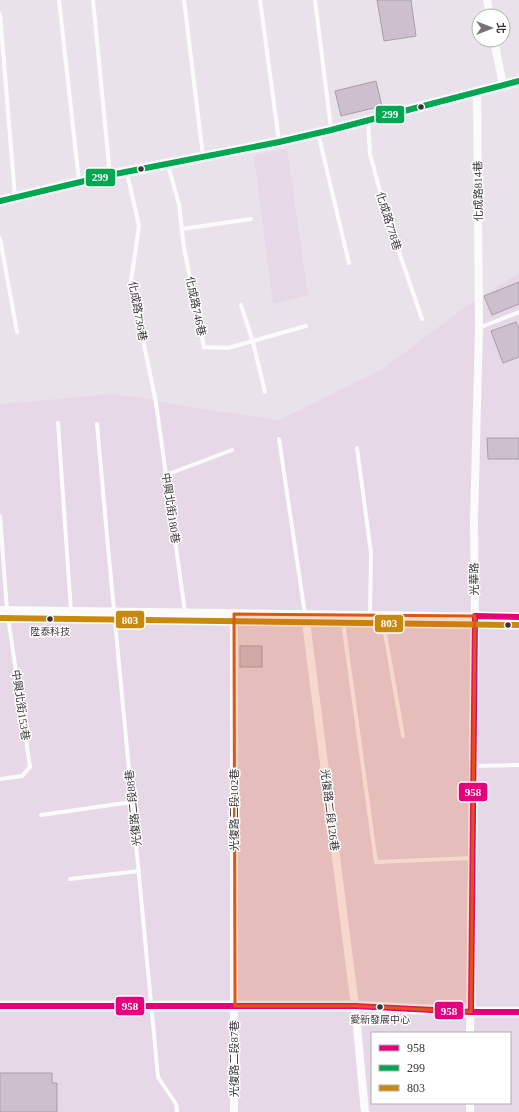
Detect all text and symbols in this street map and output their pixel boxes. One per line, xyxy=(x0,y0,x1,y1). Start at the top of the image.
north arrow xyxy=(471,8,511,48)
text: 北 xyxy=(495,23,507,34)
unlabelled marker xyxy=(416,102,426,112)
line badge: 299 xyxy=(375,105,405,124)
text: 299 xyxy=(382,108,399,120)
street label: 化成路814巷 xyxy=(471,161,485,221)
unlabelled marker xyxy=(136,164,146,174)
line badge: 299 xyxy=(85,168,116,187)
text: 299 xyxy=(92,171,109,183)
street label: 化成路778巷 xyxy=(374,190,404,252)
street label: 化成路746巷 xyxy=(184,275,208,337)
street label: 化成路736巷 xyxy=(127,280,149,342)
street label: 中興北街180巷 xyxy=(160,472,182,544)
street label: 光華路 xyxy=(468,562,480,596)
line badge: 803 xyxy=(115,610,145,629)
marker: 陞泰科技 xyxy=(45,614,55,624)
text: 803 xyxy=(122,614,139,626)
line badge: 803 xyxy=(374,614,404,633)
text: 803 xyxy=(381,617,398,629)
unlabelled marker xyxy=(503,620,513,630)
place label: 陞泰科技 xyxy=(30,626,70,637)
street label: 中興北街153巷 xyxy=(10,669,32,741)
street label: 光復路二段126巷 xyxy=(319,768,341,852)
street label: 光復路二段88巷 xyxy=(123,769,143,847)
street label: 光復路二段102巷 xyxy=(228,769,240,851)
line badge: 958 xyxy=(458,782,488,802)
text: 958 xyxy=(465,786,482,798)
line badge: 958 xyxy=(115,996,145,1016)
text: 958 xyxy=(122,1000,139,1012)
line badge: 958 xyxy=(434,1001,464,1020)
marker: 愛新發展中心 xyxy=(375,1002,385,1012)
text: 958 xyxy=(441,1005,458,1017)
place label: 愛新發展中心 xyxy=(350,1014,410,1025)
street label: 光復路二段87巷 xyxy=(228,1021,240,1098)
legend xyxy=(371,1032,511,1104)
text: 958 xyxy=(407,1041,425,1055)
text: 299 xyxy=(407,1061,425,1075)
text: 803 xyxy=(407,1081,425,1095)

